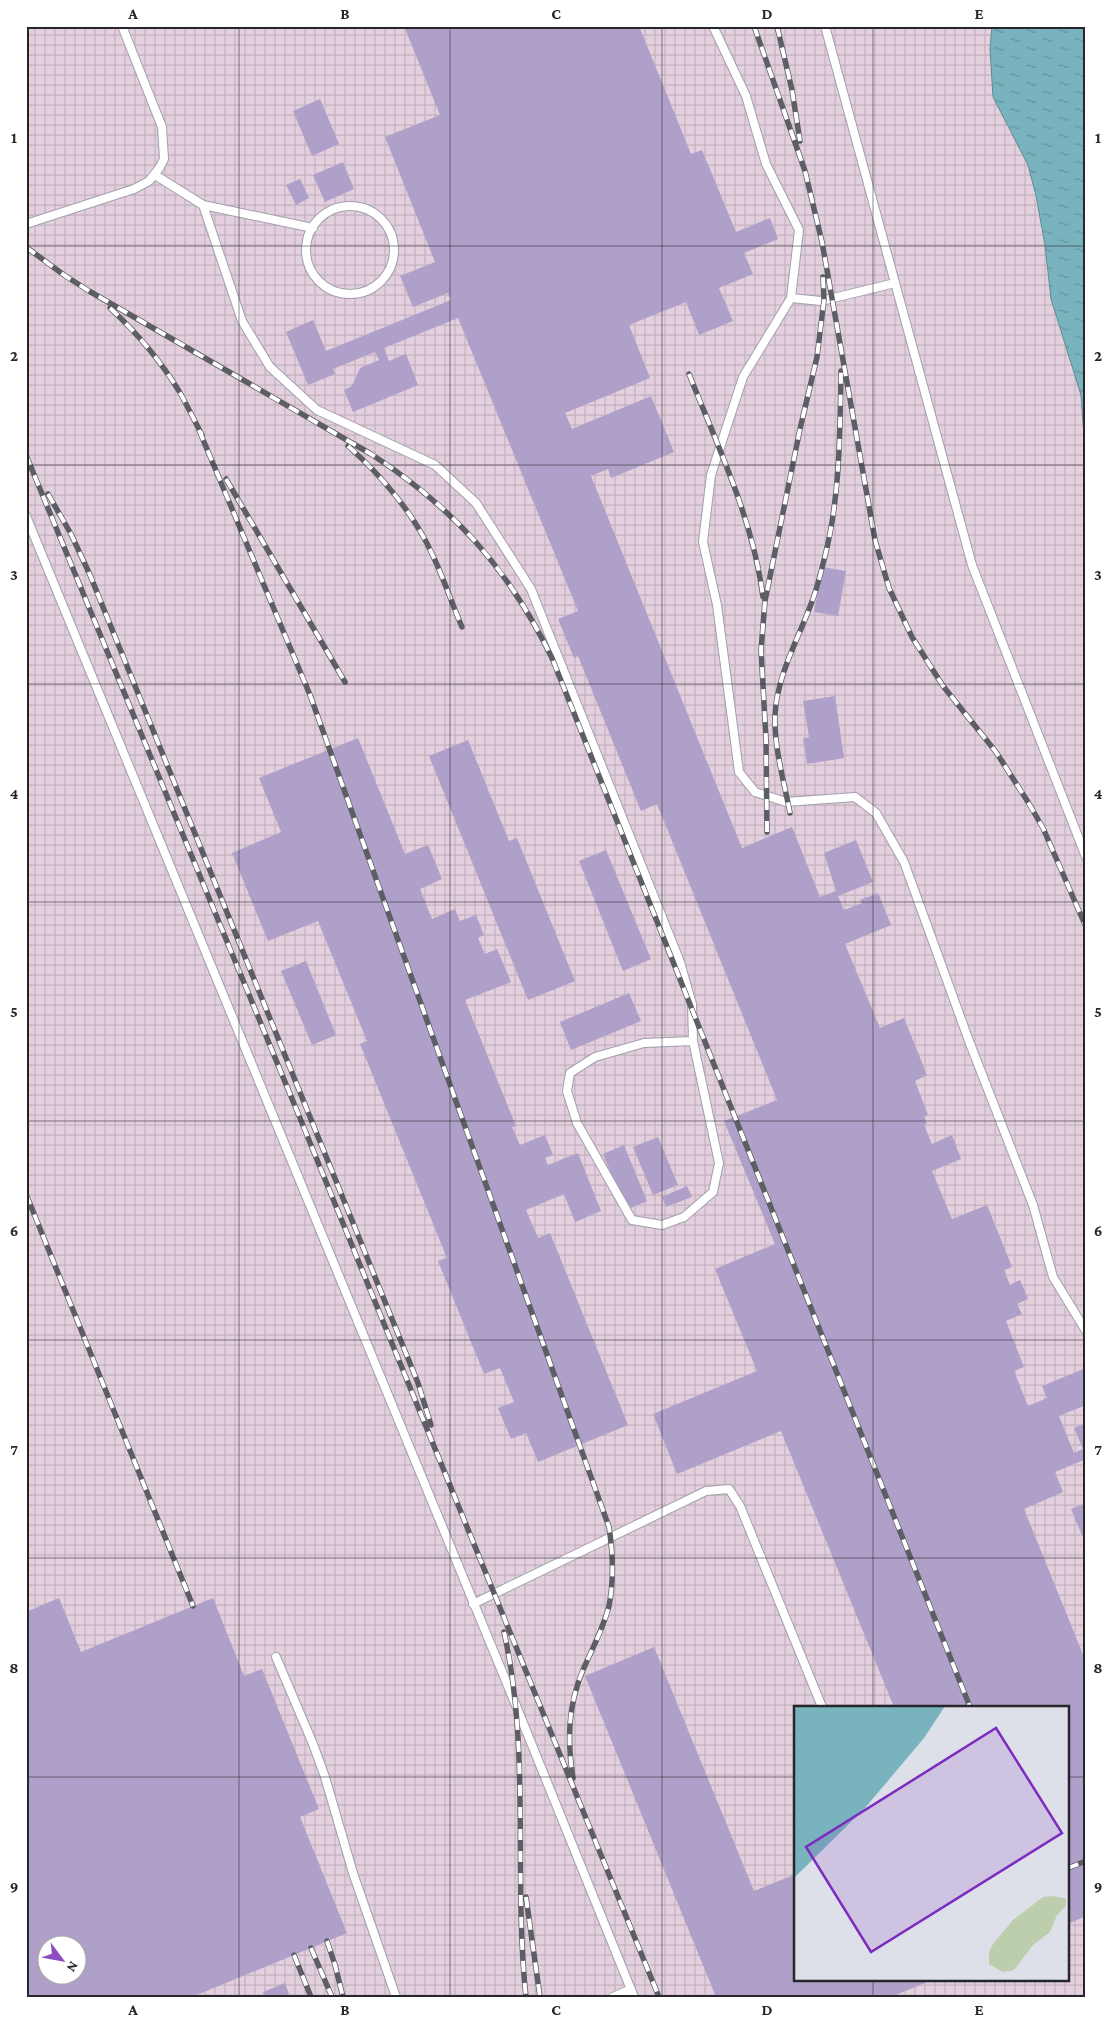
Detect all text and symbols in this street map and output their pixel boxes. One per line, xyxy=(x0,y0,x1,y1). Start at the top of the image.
text: A xyxy=(127,5,138,22)
text: B xyxy=(340,5,350,22)
text: C xyxy=(551,5,561,22)
text: D xyxy=(761,5,773,22)
text: E xyxy=(974,5,984,22)
text: 1 xyxy=(11,129,17,146)
text: 1 xyxy=(1095,129,1101,146)
text: 2 xyxy=(10,347,18,364)
text: 2 xyxy=(1094,347,1102,364)
text: 3 xyxy=(10,566,18,583)
text: 3 xyxy=(1094,566,1102,583)
text: 4 xyxy=(10,785,19,802)
text: 4 xyxy=(1094,785,1103,802)
text: 5 xyxy=(10,1003,18,1020)
text: 5 xyxy=(1094,1003,1102,1020)
text: 6 xyxy=(10,1222,18,1239)
text: 6 xyxy=(1094,1222,1102,1239)
text: 7 xyxy=(10,1441,18,1458)
text: 7 xyxy=(1094,1441,1102,1458)
text: 8 xyxy=(9,1659,19,1676)
text: 8 xyxy=(1093,1659,1103,1676)
inset map xyxy=(794,1706,1070,1980)
text: 9 xyxy=(10,1878,18,1895)
text: 9 xyxy=(1094,1878,1102,1895)
north arrow xyxy=(38,1936,88,1986)
text: N xyxy=(63,1959,82,1976)
text: A xyxy=(127,2001,138,2018)
text: B xyxy=(340,2001,350,2018)
text: C xyxy=(551,2001,561,2018)
text: D xyxy=(761,2001,773,2018)
text: E xyxy=(974,2001,984,2018)

